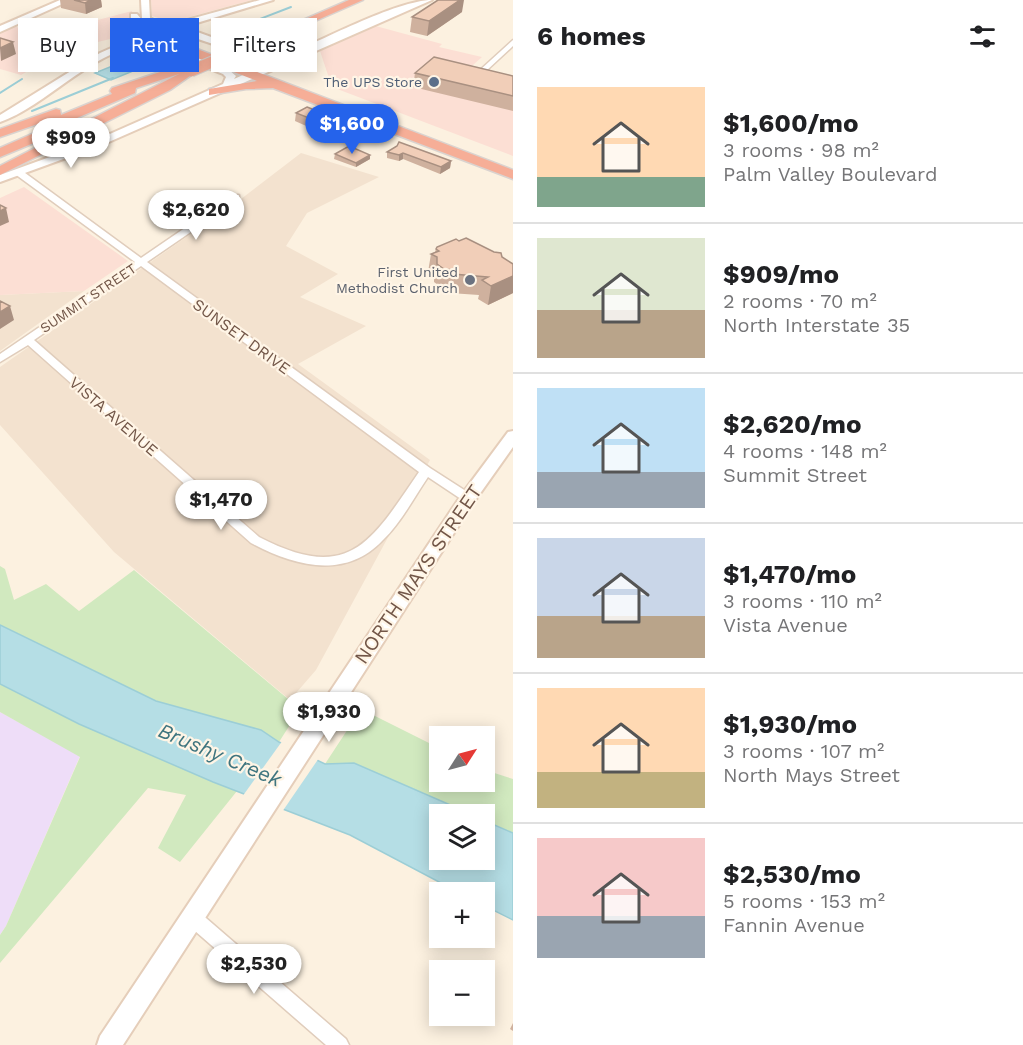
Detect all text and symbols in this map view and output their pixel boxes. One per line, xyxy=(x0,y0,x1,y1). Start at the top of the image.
chip: Buy xyxy=(18,18,98,72)
chip: Rent xyxy=(110,18,199,72)
chip: Filters xyxy=(211,18,317,72)
icon: filters xyxy=(966,20,999,53)
text: 6 homes xyxy=(537,21,646,51)
place label: The UPS Store xyxy=(323,74,422,90)
marker: The UPS Store xyxy=(427,75,441,89)
pin: $1,600 xyxy=(303,104,401,155)
text: $1,600/mo xyxy=(723,108,858,138)
text: $1,600 xyxy=(319,111,385,135)
icon: home xyxy=(585,111,657,183)
pin: $909 xyxy=(35,118,107,169)
text: $909 xyxy=(46,125,96,149)
text: 3 rooms · 98 m² xyxy=(723,138,879,162)
text: Palm Valley Boulevard xyxy=(723,162,937,186)
pin: $2,620 xyxy=(147,190,245,241)
text: $2,620 xyxy=(162,197,230,221)
text: $909/mo xyxy=(723,259,839,289)
street label: SUMMIT STREET xyxy=(37,260,140,336)
icon: home xyxy=(585,262,657,334)
place label: First United Methodist Church xyxy=(336,264,458,296)
marker: First United Methodist Church xyxy=(463,273,477,287)
text: 2 rooms · 70 m² xyxy=(723,289,877,313)
street label: SUNSET DRIVE xyxy=(189,295,294,378)
text: North Interstate 35 xyxy=(723,313,910,337)
street label: VISTA AVENUE xyxy=(65,373,162,460)
text: $2,620/mo xyxy=(723,409,862,439)
icon: home xyxy=(585,412,657,484)
text: 4 rooms · 148 m² xyxy=(723,439,887,463)
text: Summit Street xyxy=(723,463,867,487)
pin: $1,470 xyxy=(172,480,270,531)
street label: NORTH MAYS STREET xyxy=(349,480,487,668)
text: $1,470 xyxy=(189,487,253,511)
text: $1,470/mo xyxy=(723,559,856,589)
icon: home xyxy=(585,562,657,634)
text: 3 rooms · 110 m² xyxy=(723,589,882,613)
text: Vista Avenue xyxy=(723,613,848,637)
pin: $1,930 xyxy=(280,692,378,743)
text: $1,930 xyxy=(297,699,361,723)
text: $1,930/mo xyxy=(723,709,857,739)
icon: home xyxy=(585,712,657,784)
water label: Brushy Creek xyxy=(155,717,286,792)
north arrow xyxy=(429,726,495,792)
map controls xyxy=(429,726,495,1026)
text: 3 rooms · 107 m² xyxy=(723,739,884,763)
text: North Mays Street xyxy=(723,763,900,787)
button: layers xyxy=(429,804,495,870)
text: $2,530/mo xyxy=(723,859,861,889)
icon: home xyxy=(585,862,657,934)
button: + xyxy=(429,882,495,948)
text: 5 rooms · 153 m² xyxy=(723,889,885,913)
text: Fannin Avenue xyxy=(723,913,865,937)
pin: $2,530 xyxy=(205,944,303,995)
text: $2,530 xyxy=(221,951,287,975)
button: − xyxy=(429,960,495,1026)

